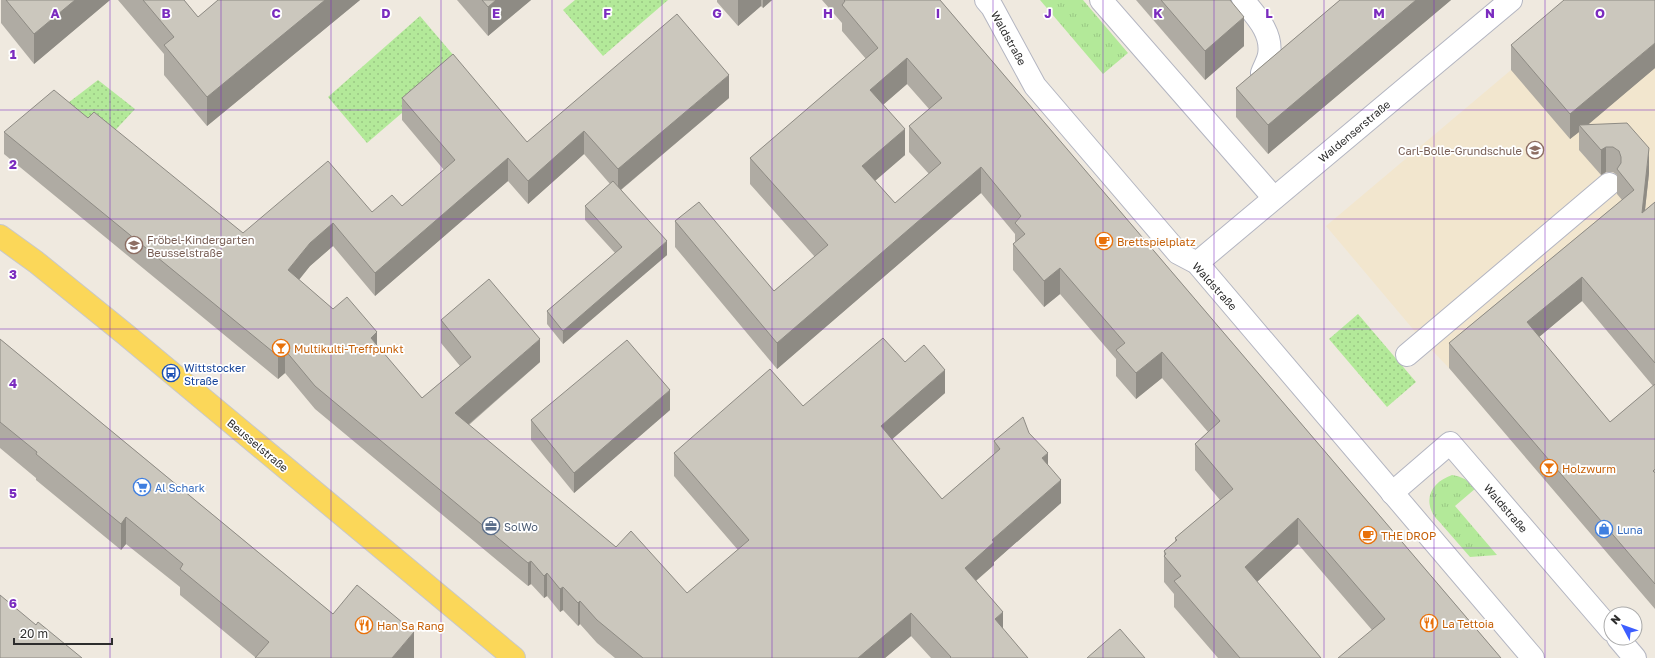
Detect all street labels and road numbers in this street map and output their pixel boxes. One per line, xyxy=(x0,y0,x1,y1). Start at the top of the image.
street label: Waldstraße xyxy=(989,9,1029,67)
street label: Waldenserstraße xyxy=(1316,97,1392,165)
street label: Waldstraße xyxy=(1190,259,1240,313)
street label: Beusselstraße xyxy=(225,416,291,474)
street label: Waldstraße xyxy=(1481,481,1531,535)

